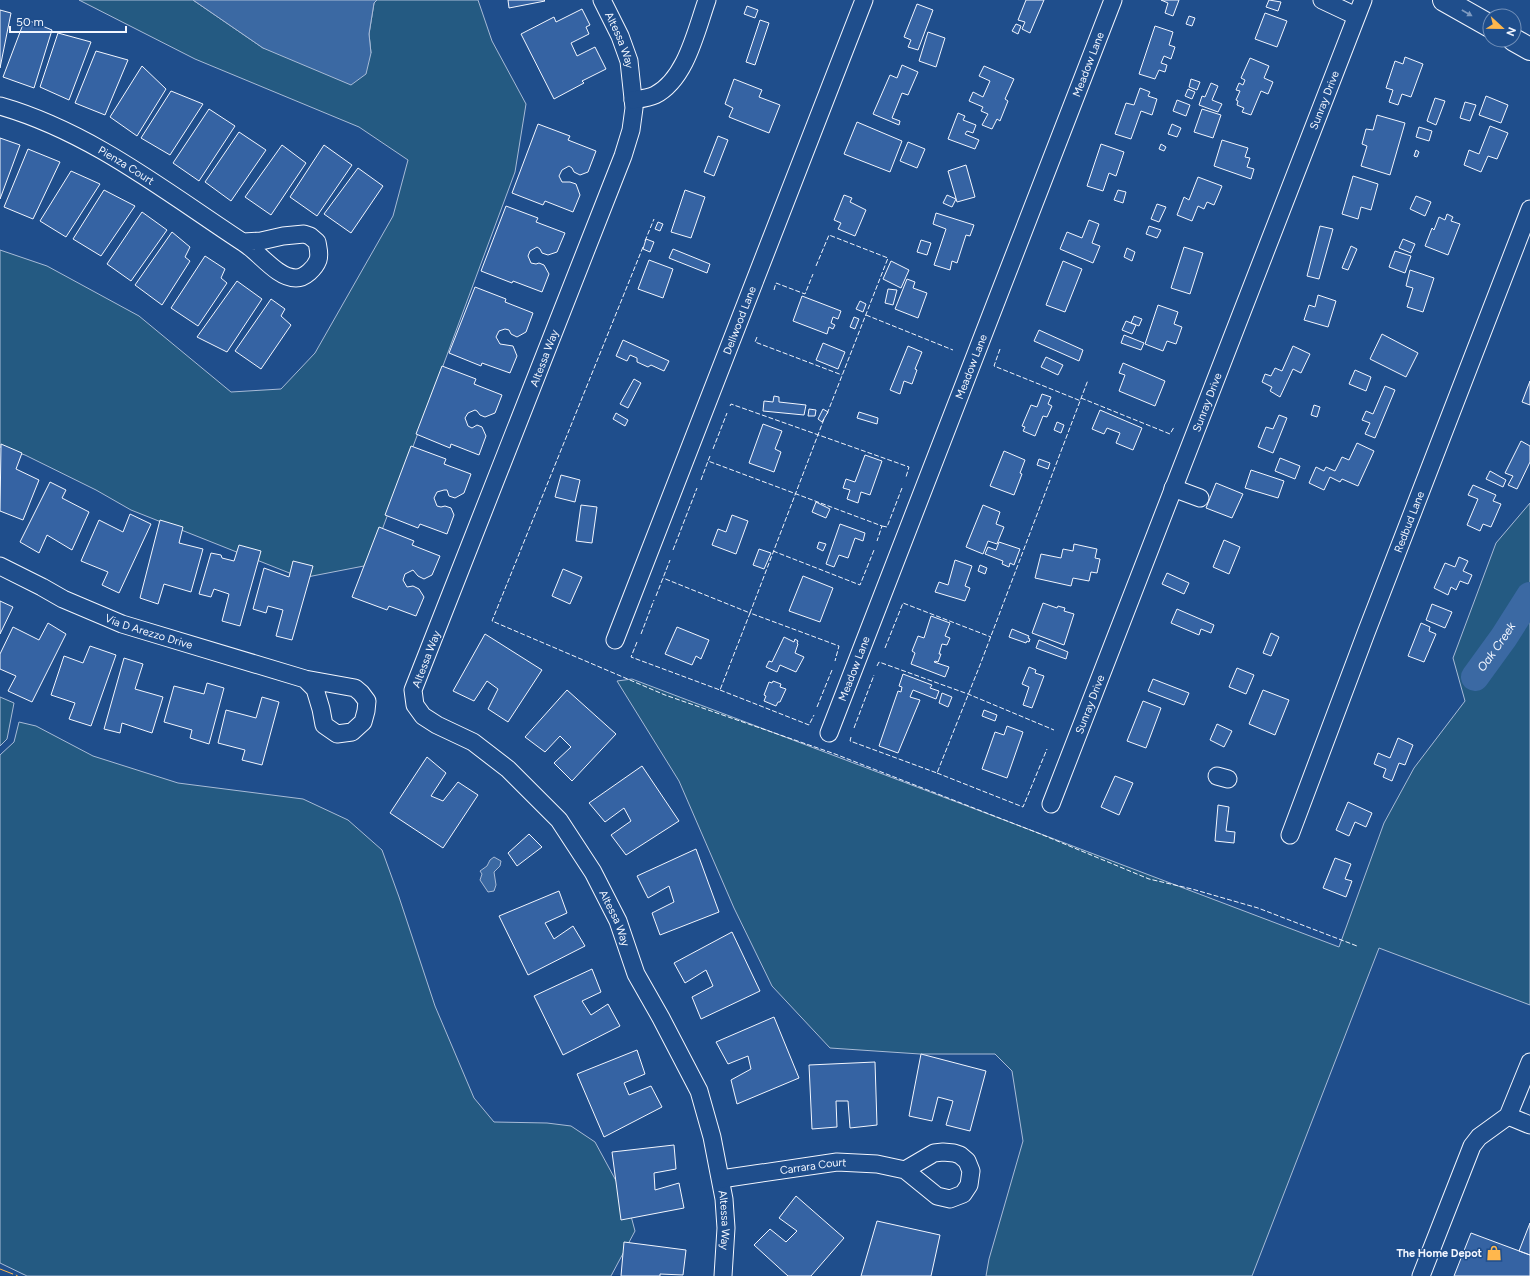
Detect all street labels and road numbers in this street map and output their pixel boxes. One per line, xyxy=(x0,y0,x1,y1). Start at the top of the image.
street label: Altessa Way xyxy=(602,10,636,69)
street label: Meadow Lane xyxy=(1070,30,1107,99)
street label: Sunray Drive xyxy=(1307,69,1342,132)
street label: Pienza Court xyxy=(96,144,156,188)
street label: Dellwood Lane xyxy=(721,284,759,357)
street label: Altessa Way xyxy=(528,328,561,389)
street label: Meadow Lane xyxy=(953,332,990,401)
street label: Sunray Drive xyxy=(1190,371,1225,434)
street label: Redbud Lane xyxy=(1392,490,1427,555)
street label: Via D Arezzo Drive xyxy=(103,611,194,652)
street label: Altessa Way xyxy=(410,629,443,690)
street label: Meadow Lane xyxy=(836,635,873,703)
street label: Sunray Drive xyxy=(1073,673,1108,736)
street label: Altessa Way xyxy=(596,888,632,948)
street label: Carrara Court xyxy=(779,1156,847,1177)
street label: Altessa Way xyxy=(715,1189,732,1251)

